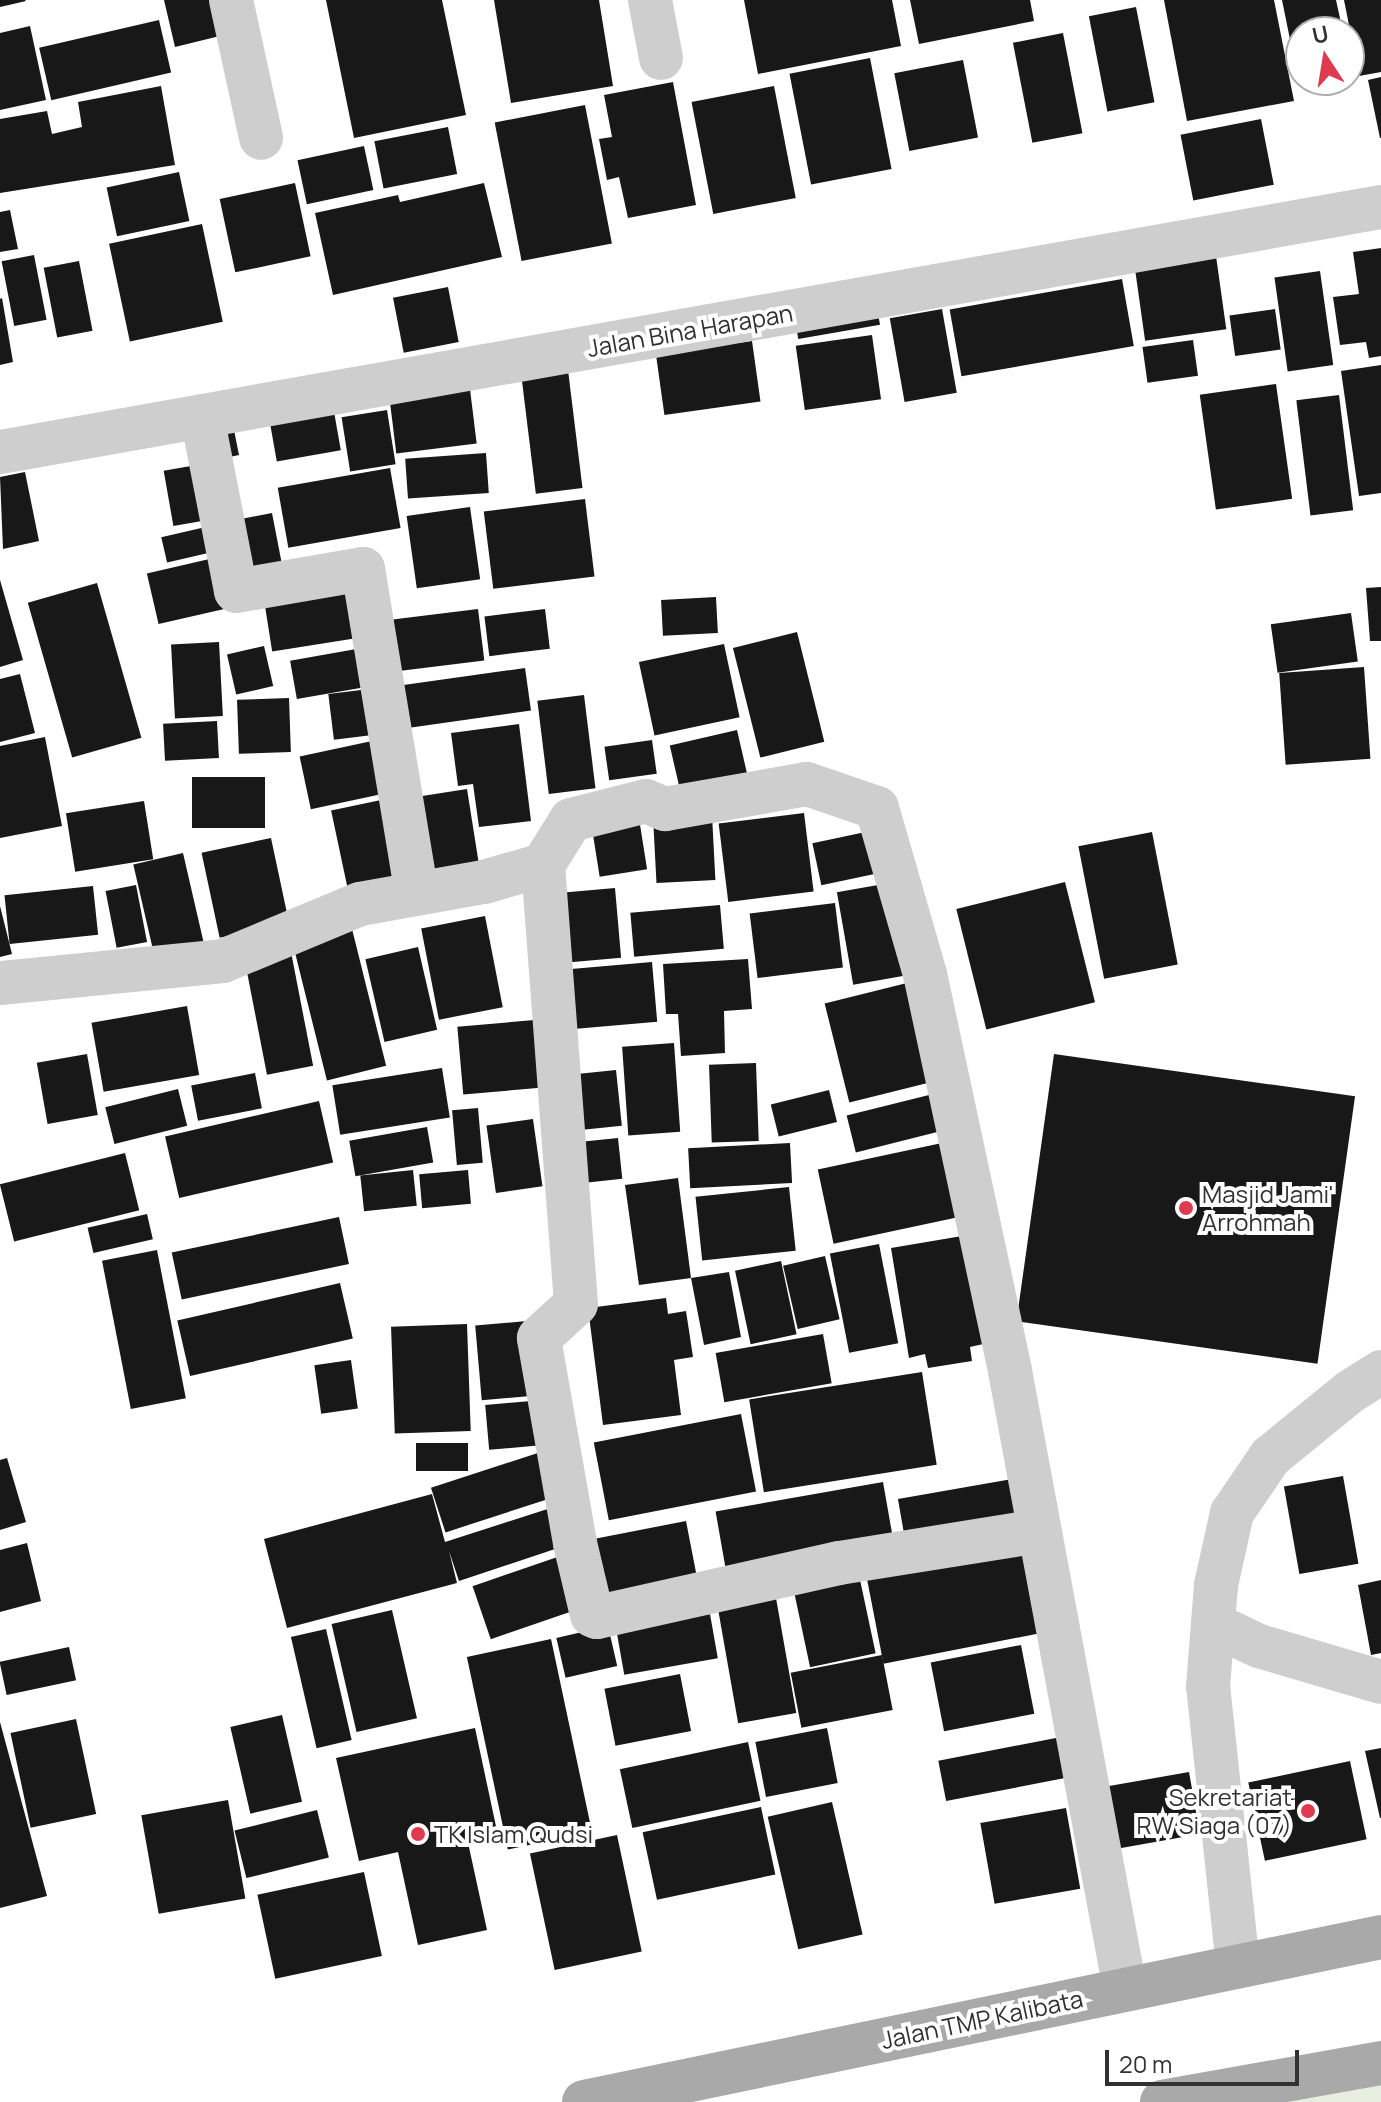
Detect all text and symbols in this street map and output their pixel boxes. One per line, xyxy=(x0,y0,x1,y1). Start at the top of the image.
north arrow xyxy=(1285,16,1365,96)
text: U xyxy=(1310,18,1331,51)
street label: Jalan Bina Harapan xyxy=(585,298,795,362)
place label: Masjid Jami' Arrohmah xyxy=(1202,1180,1334,1236)
marker: Masjid Jami' Arrohmah xyxy=(1177,1199,1195,1217)
place label: Sekretariat RW Siaga (07) xyxy=(1136,1783,1292,1839)
marker: Sekretariat RW Siaga (07) xyxy=(1299,1802,1317,1820)
place label: TK Islam Qudsi xyxy=(434,1820,594,1848)
marker: TK Islam Qudsi xyxy=(409,1825,427,1843)
street label: Jalan TMP Kalibata xyxy=(879,1984,1085,2054)
scale bar xyxy=(1109,2034,1303,2084)
text: 20 m xyxy=(1119,2047,1172,2080)

